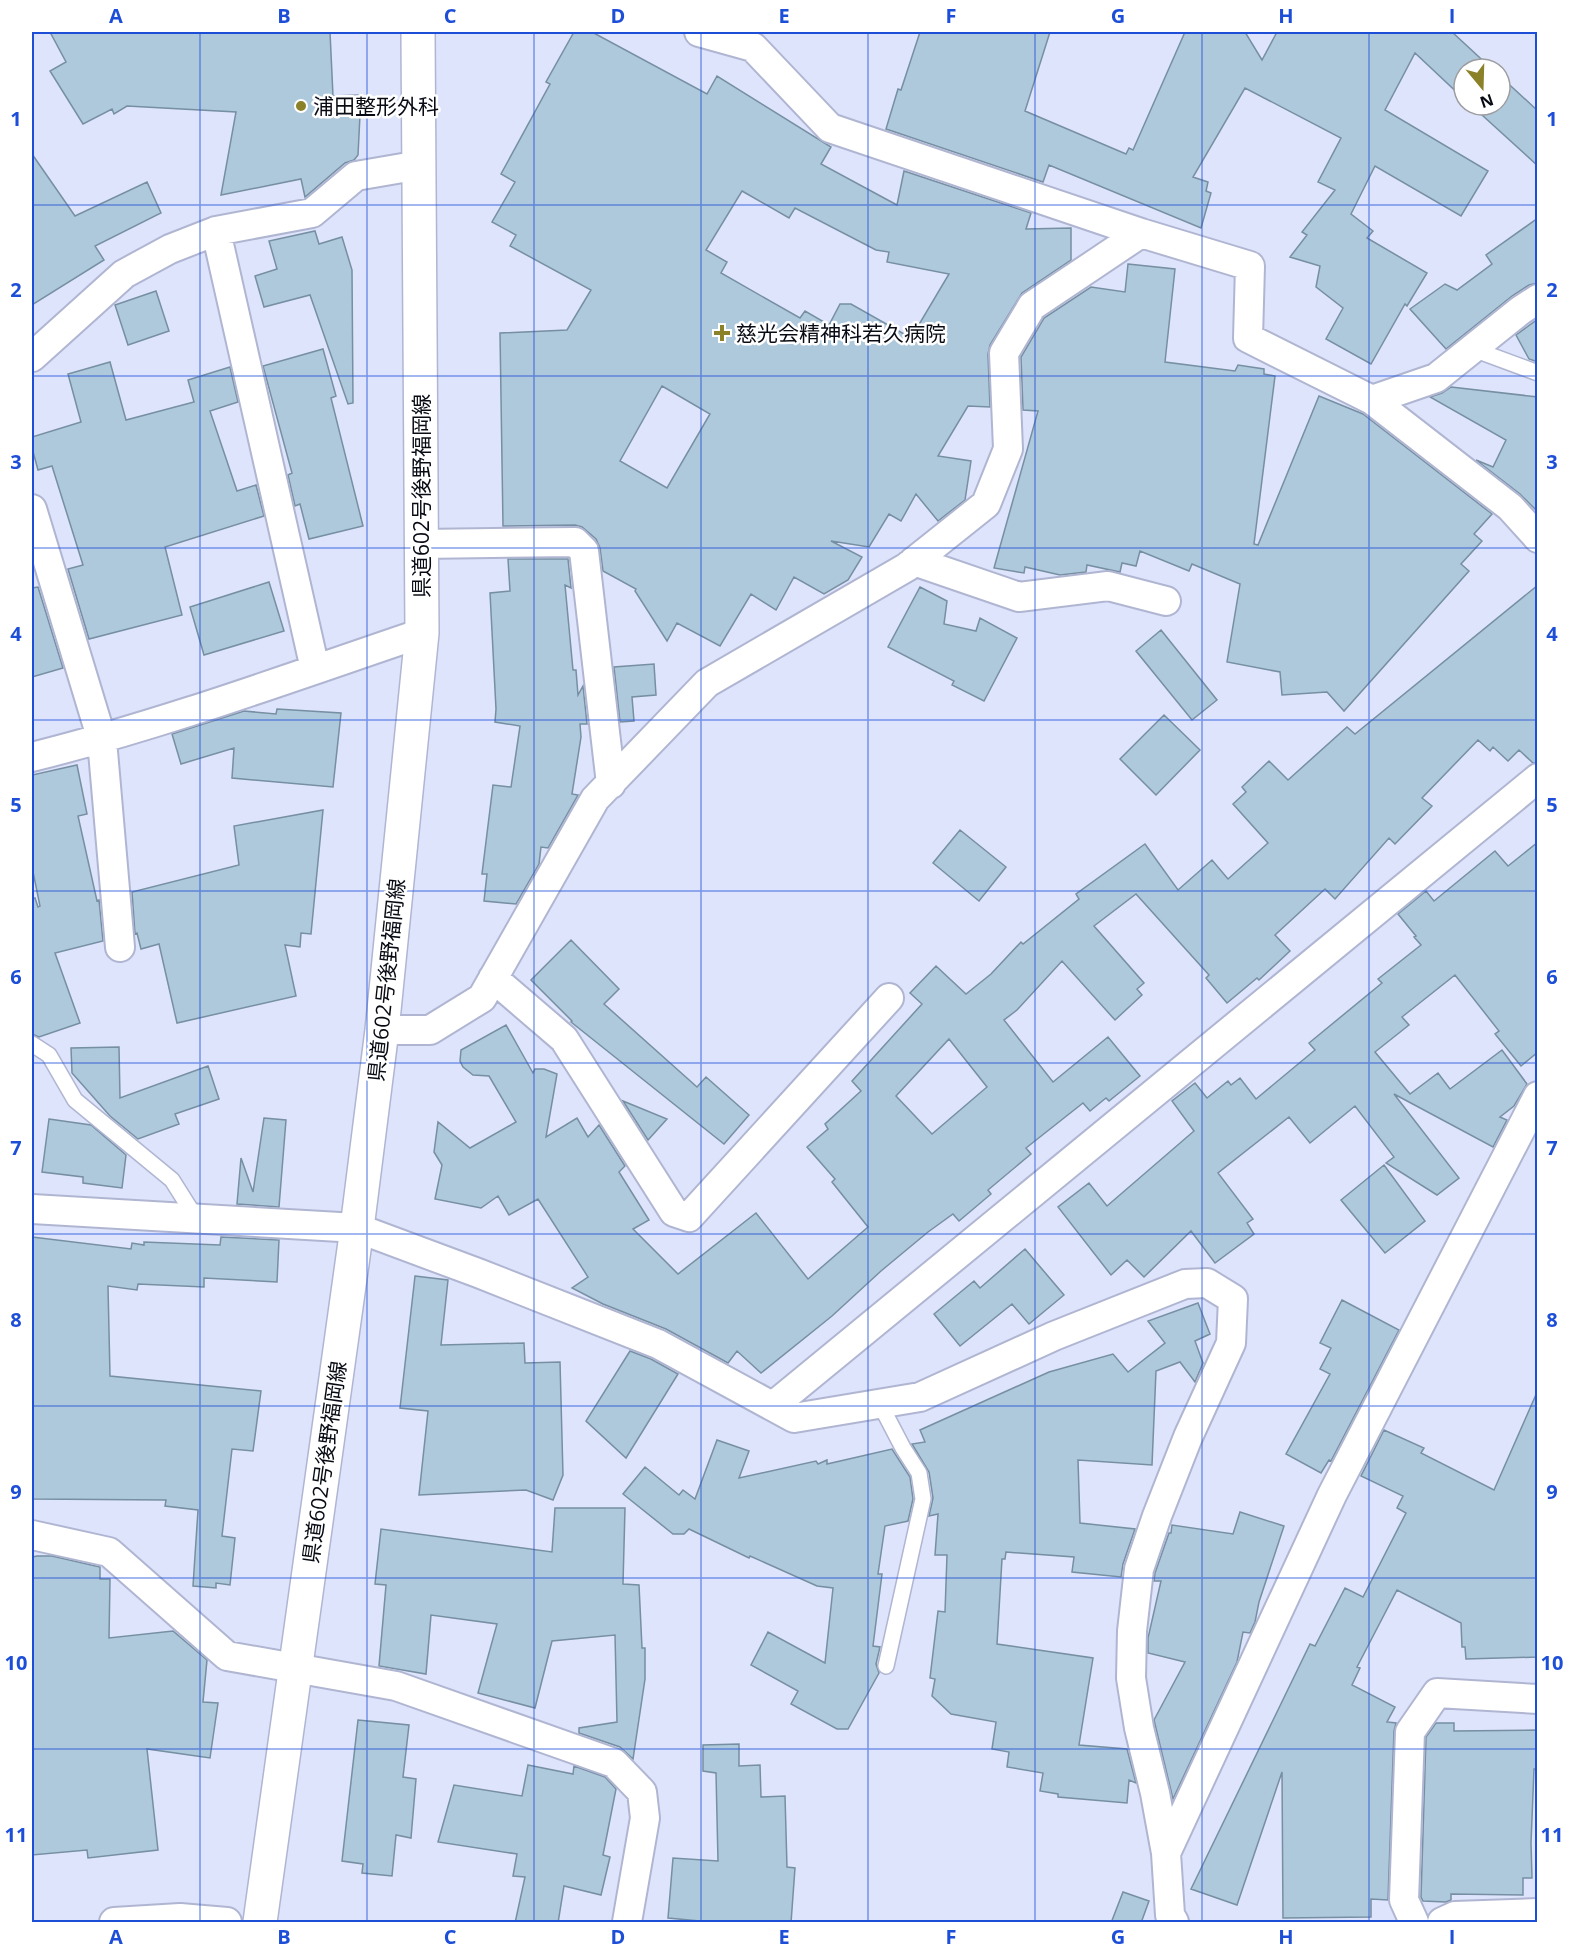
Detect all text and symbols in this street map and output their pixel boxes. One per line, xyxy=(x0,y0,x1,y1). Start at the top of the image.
text: A xyxy=(109,2,123,29)
text: B xyxy=(277,2,291,29)
text: C xyxy=(444,2,457,29)
text: D xyxy=(611,2,625,29)
text: E xyxy=(778,2,790,29)
text: F xyxy=(946,2,956,29)
text: G xyxy=(1111,2,1125,29)
text: H xyxy=(1278,2,1294,29)
text: I xyxy=(1449,2,1455,29)
north arrow xyxy=(1452,57,1512,117)
text: N xyxy=(1477,89,1497,114)
place label: 浦田整形外科 xyxy=(313,92,439,120)
marker: 浦田整形外科 xyxy=(294,99,308,113)
text: 1 xyxy=(10,105,22,132)
text: 1 xyxy=(1546,105,1558,132)
text: 2 xyxy=(10,276,22,303)
text: 2 xyxy=(1546,276,1558,303)
place label: 慈光会精神科若久病院 xyxy=(736,319,946,347)
marker: 慈光会精神科若久病院 xyxy=(713,324,731,342)
street label: 県道602号後野福岡線 xyxy=(407,394,435,598)
text: 3 xyxy=(10,448,22,475)
text: 3 xyxy=(1546,448,1558,475)
text: 4 xyxy=(10,620,22,647)
text: 4 xyxy=(1546,620,1558,647)
text: 5 xyxy=(10,791,22,818)
text: 5 xyxy=(1546,791,1558,818)
street label: 県道602号後野福岡線 xyxy=(361,877,411,1083)
text: 6 xyxy=(10,963,22,990)
text: 6 xyxy=(1546,963,1558,990)
text: 7 xyxy=(10,1134,22,1161)
text: 7 xyxy=(1546,1134,1558,1161)
text: 8 xyxy=(10,1306,22,1333)
text: 8 xyxy=(1546,1306,1558,1333)
street label: 県道602号後野福岡線 xyxy=(296,1359,352,1565)
text: 9 xyxy=(10,1478,22,1505)
text: 9 xyxy=(1546,1478,1558,1505)
text: 10 xyxy=(5,1649,27,1676)
text: 10 xyxy=(1541,1649,1563,1676)
text: 11 xyxy=(5,1821,27,1848)
text: 11 xyxy=(1541,1821,1563,1848)
text: A xyxy=(109,1923,123,1950)
text: B xyxy=(277,1923,291,1950)
text: C xyxy=(444,1923,457,1950)
text: D xyxy=(611,1923,625,1950)
text: E xyxy=(778,1923,790,1950)
text: F xyxy=(946,1923,956,1950)
text: G xyxy=(1111,1923,1125,1950)
text: H xyxy=(1278,1923,1294,1950)
text: I xyxy=(1449,1923,1455,1950)

